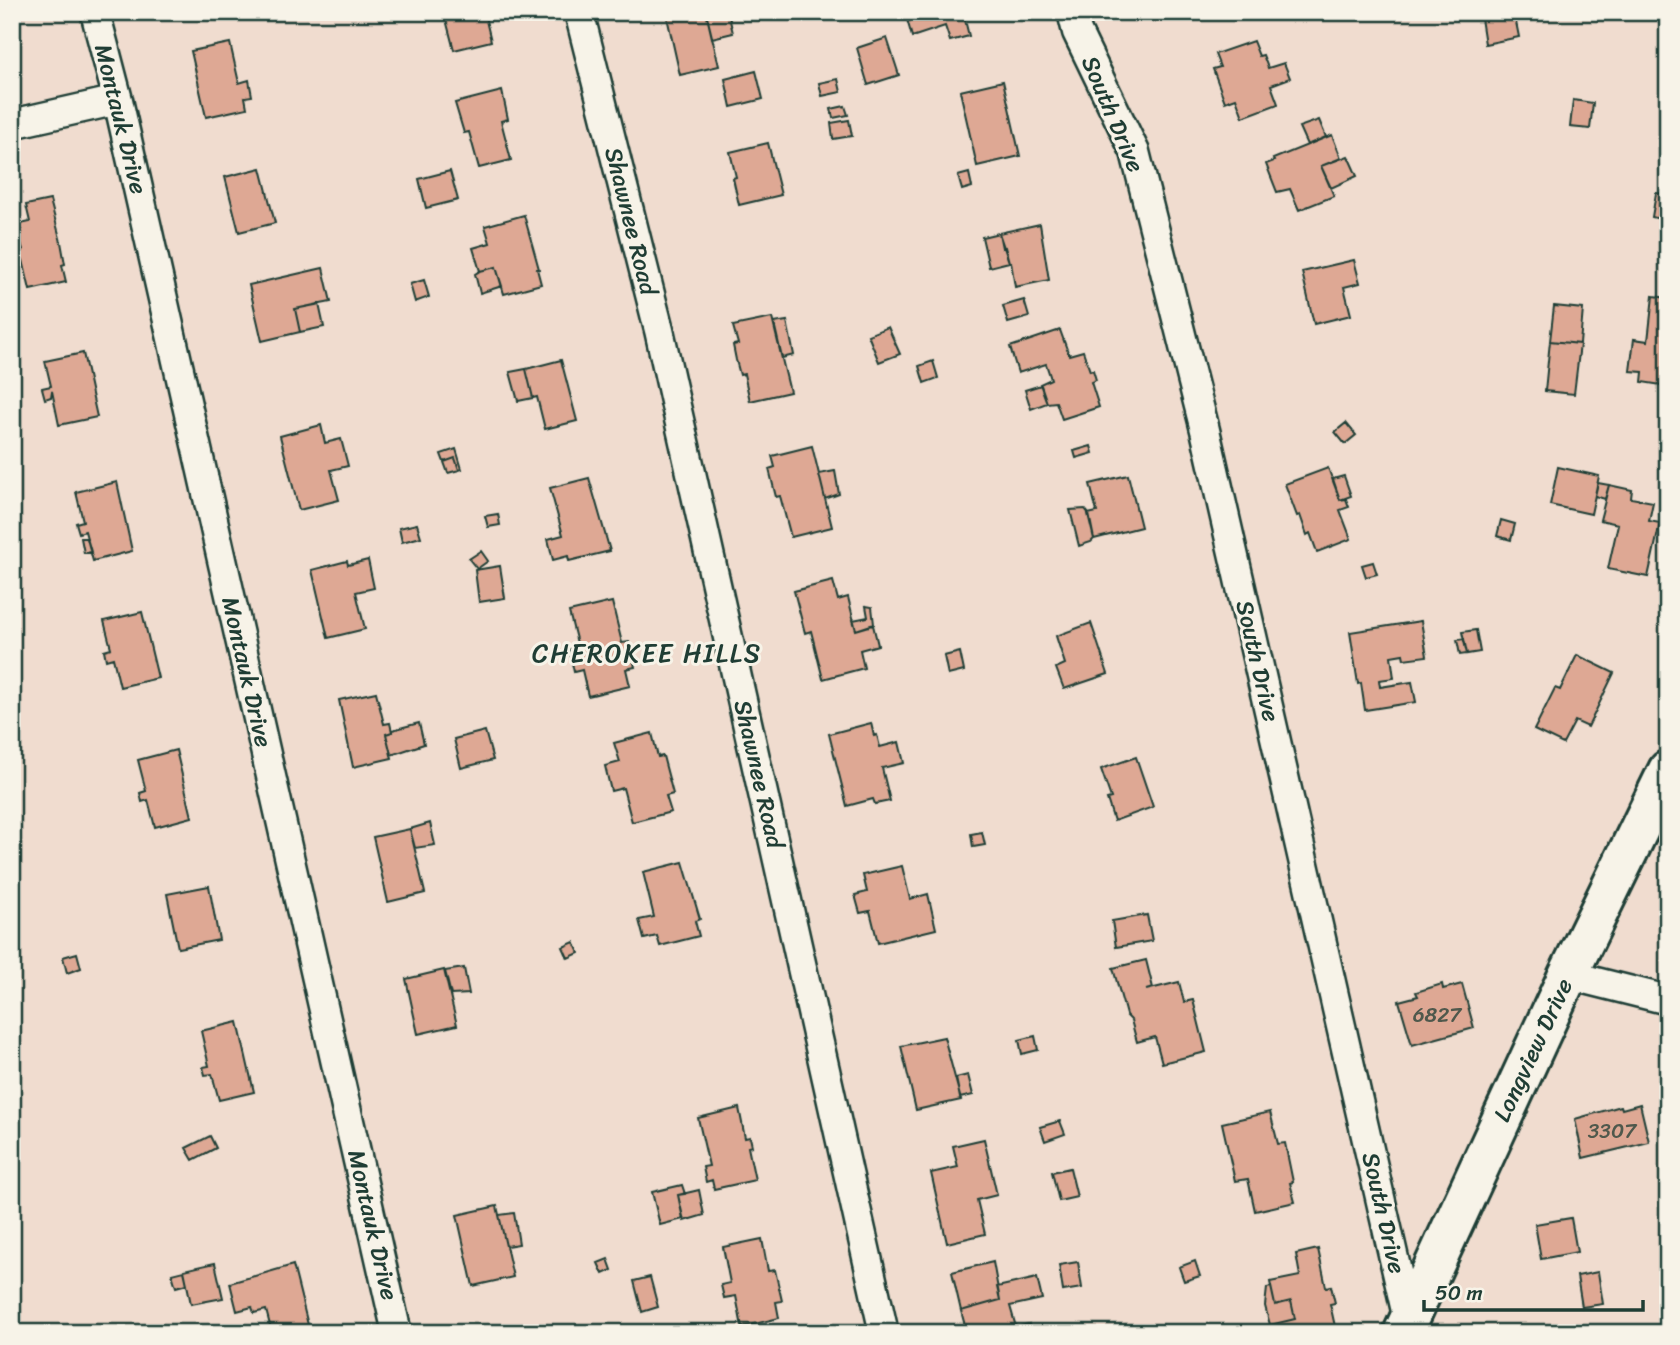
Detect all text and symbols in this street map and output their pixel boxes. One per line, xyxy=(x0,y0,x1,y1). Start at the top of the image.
street label: Montauk Drive xyxy=(82,39,160,199)
street label: South Drive xyxy=(1069,49,1157,179)
street label: Shawnee Road xyxy=(592,143,670,302)
street label: Montauk Drive xyxy=(209,593,285,751)
street label: South Drive xyxy=(1224,596,1292,726)
district label: CHEROKEE HILLS xyxy=(532,630,762,676)
street label: Shawnee Road xyxy=(722,696,797,855)
street label: Longview Drive xyxy=(1481,971,1585,1129)
house number: 6827 xyxy=(1413,996,1463,1034)
house number: 3307 xyxy=(1588,1112,1638,1150)
street label: Montauk Drive xyxy=(335,1146,411,1304)
street label: South Drive xyxy=(1350,1148,1418,1278)
scale bar xyxy=(1424,1268,1643,1312)
text: 50 m xyxy=(1435,1274,1483,1312)

